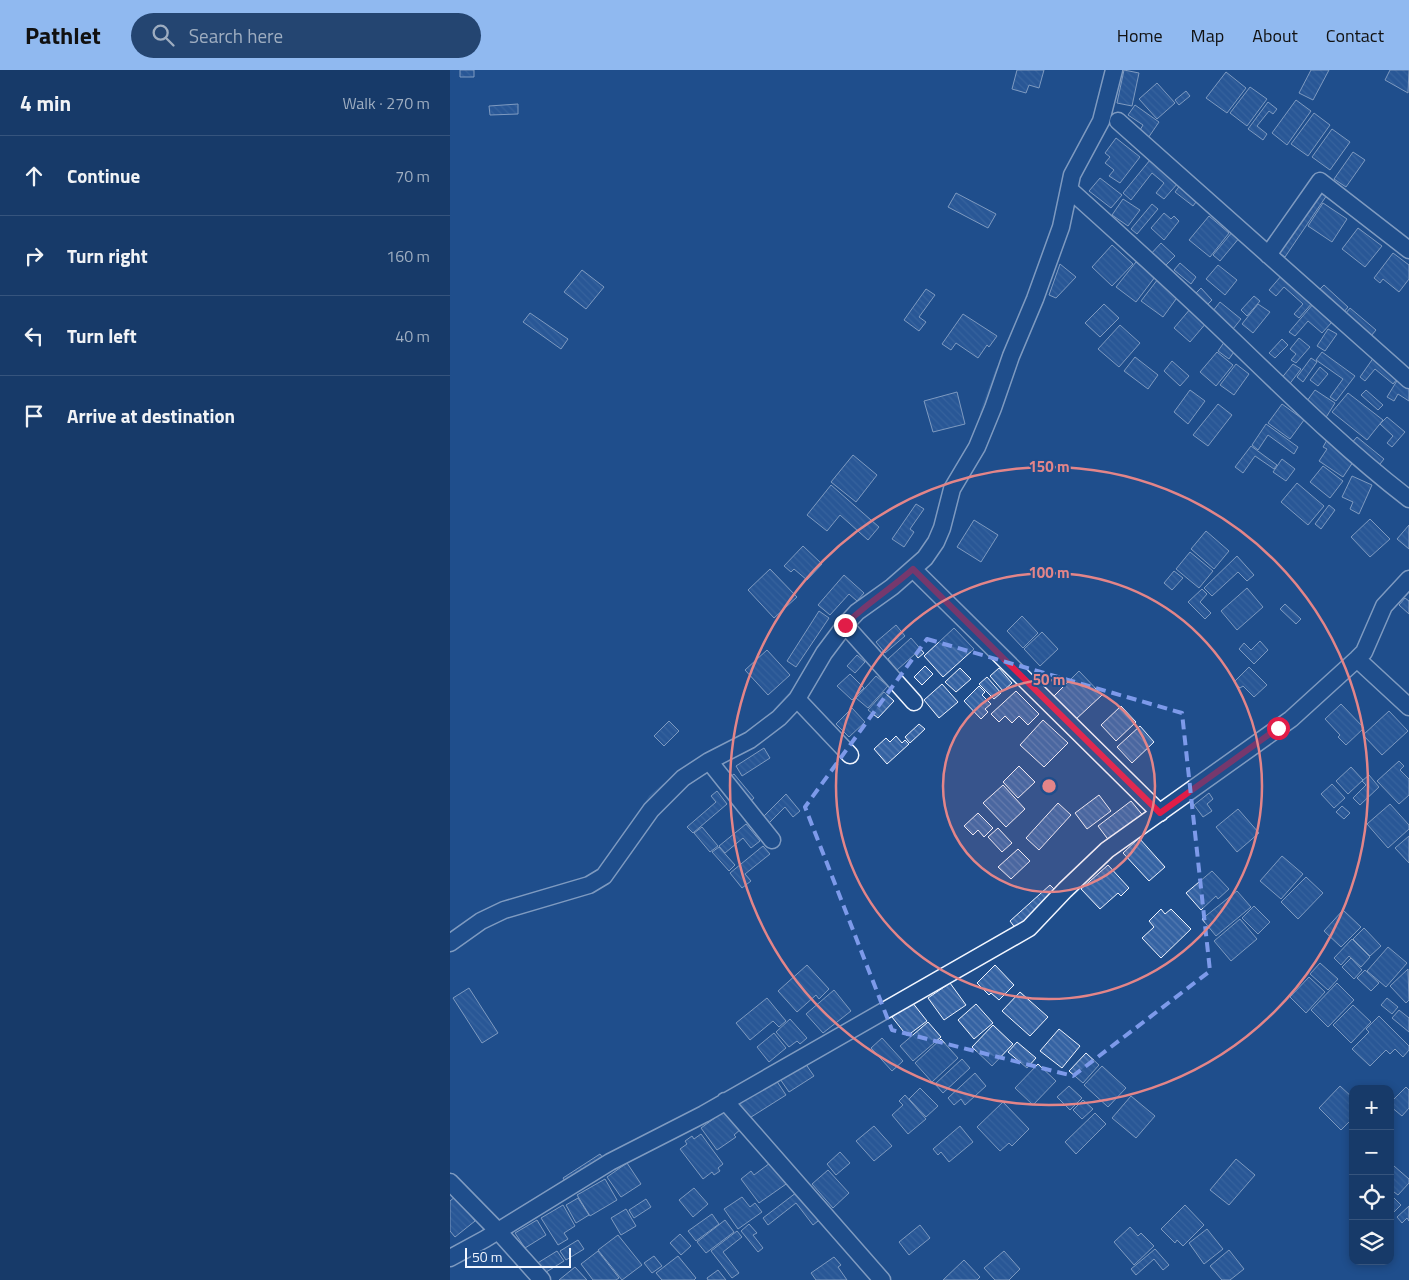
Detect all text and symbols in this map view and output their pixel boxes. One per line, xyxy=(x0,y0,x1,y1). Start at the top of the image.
search box xyxy=(131,13,481,58)
text: Pathlet xyxy=(25,17,101,53)
icon: search xyxy=(149,21,177,49)
text: Search here xyxy=(189,21,283,50)
text: Home xyxy=(1117,22,1163,49)
text: Map xyxy=(1191,22,1224,49)
text: About xyxy=(1252,22,1298,49)
text: Contact xyxy=(1326,22,1384,49)
text: 4 min xyxy=(20,87,71,119)
text: Walk · 270 m xyxy=(342,91,430,115)
text: Continue xyxy=(67,161,140,190)
icon: ahead xyxy=(20,162,48,190)
text: 70 m xyxy=(395,164,430,188)
text: Turn right xyxy=(67,241,148,270)
icon: right xyxy=(20,242,48,270)
text: 160 m xyxy=(386,244,430,268)
text: Turn left xyxy=(67,321,137,350)
icon: left xyxy=(20,322,48,350)
text: 40 m xyxy=(395,324,430,348)
text: Arrive at destination xyxy=(67,401,235,430)
icon: arrive xyxy=(20,402,48,430)
text: 150 m xyxy=(1028,455,1070,478)
text: 100 m xyxy=(1028,561,1070,584)
route end xyxy=(834,614,857,637)
text: 50 m xyxy=(1033,668,1065,691)
route start xyxy=(1267,717,1290,740)
centre of rings xyxy=(1040,777,1058,795)
map controls xyxy=(1349,1085,1394,1265)
button: + xyxy=(1349,1085,1394,1130)
button: − xyxy=(1349,1130,1394,1175)
button: locate xyxy=(1349,1175,1394,1220)
button: layers xyxy=(1349,1220,1394,1265)
scale bar xyxy=(465,1245,571,1268)
text: 50 m xyxy=(472,1246,502,1267)

